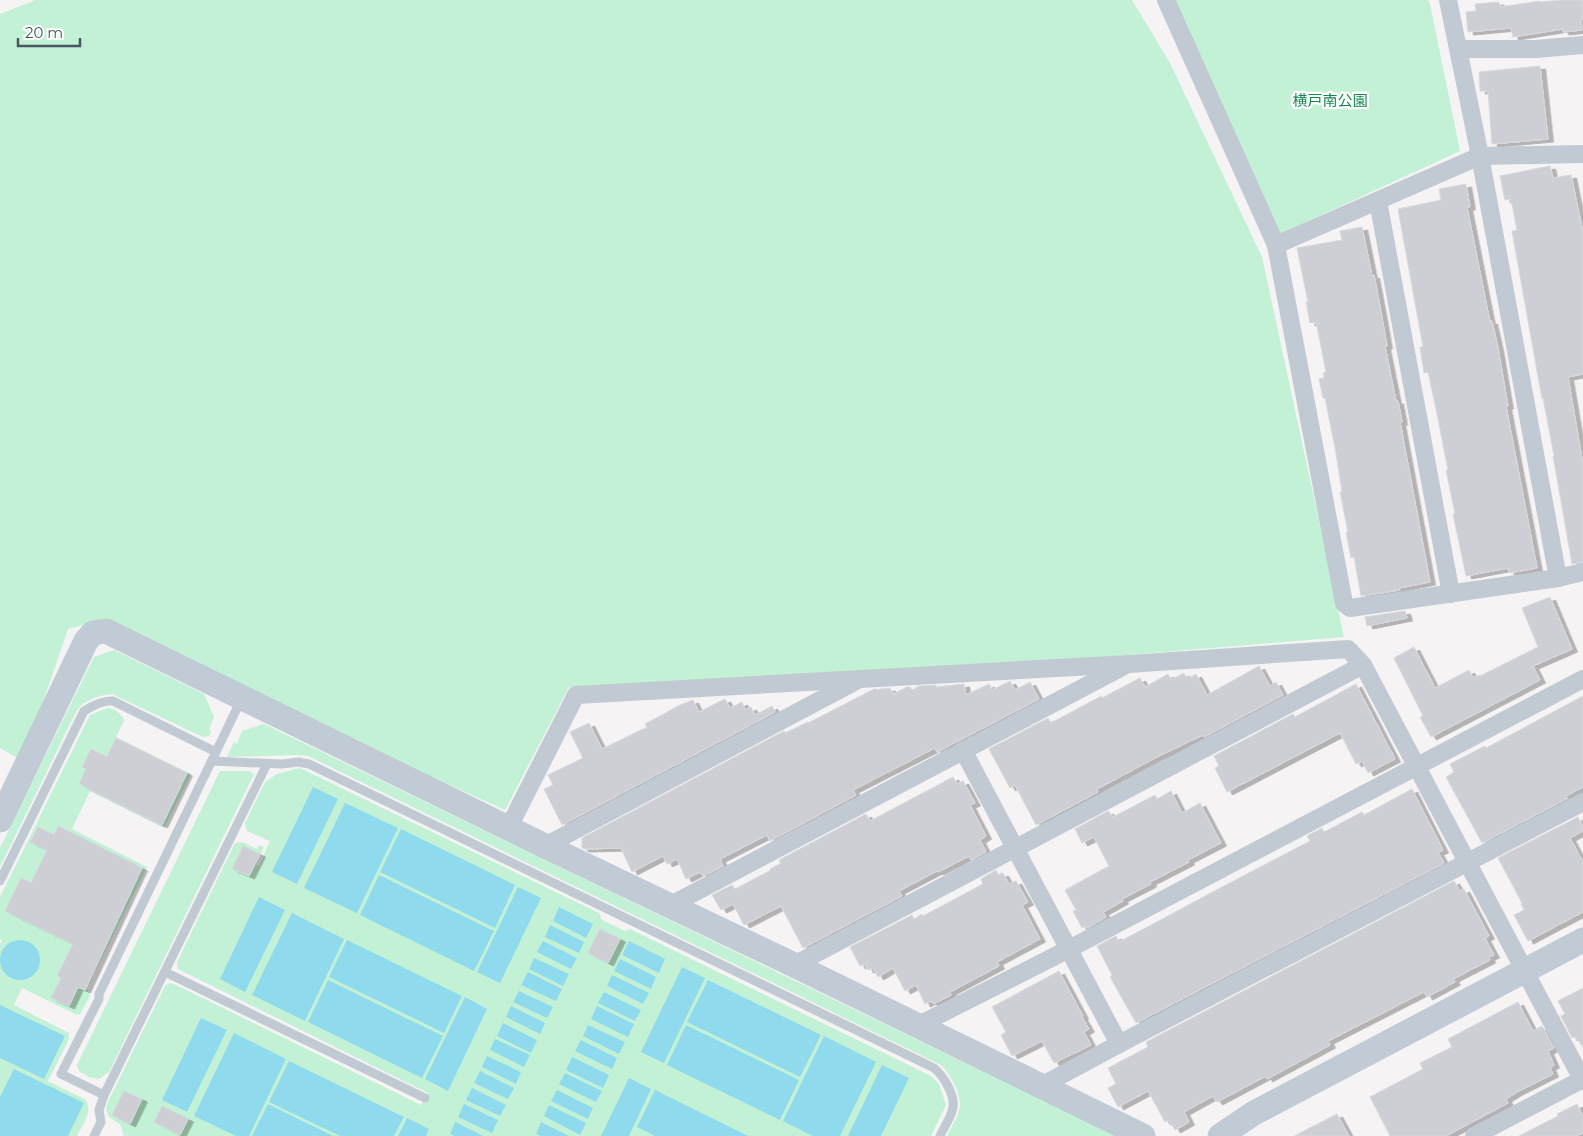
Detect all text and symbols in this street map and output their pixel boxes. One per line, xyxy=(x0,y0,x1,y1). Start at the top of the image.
scale bar xyxy=(18,15,80,47)
text: 20 m xyxy=(25,23,63,42)
park label: 横戸南公園 xyxy=(1292,91,1368,110)

